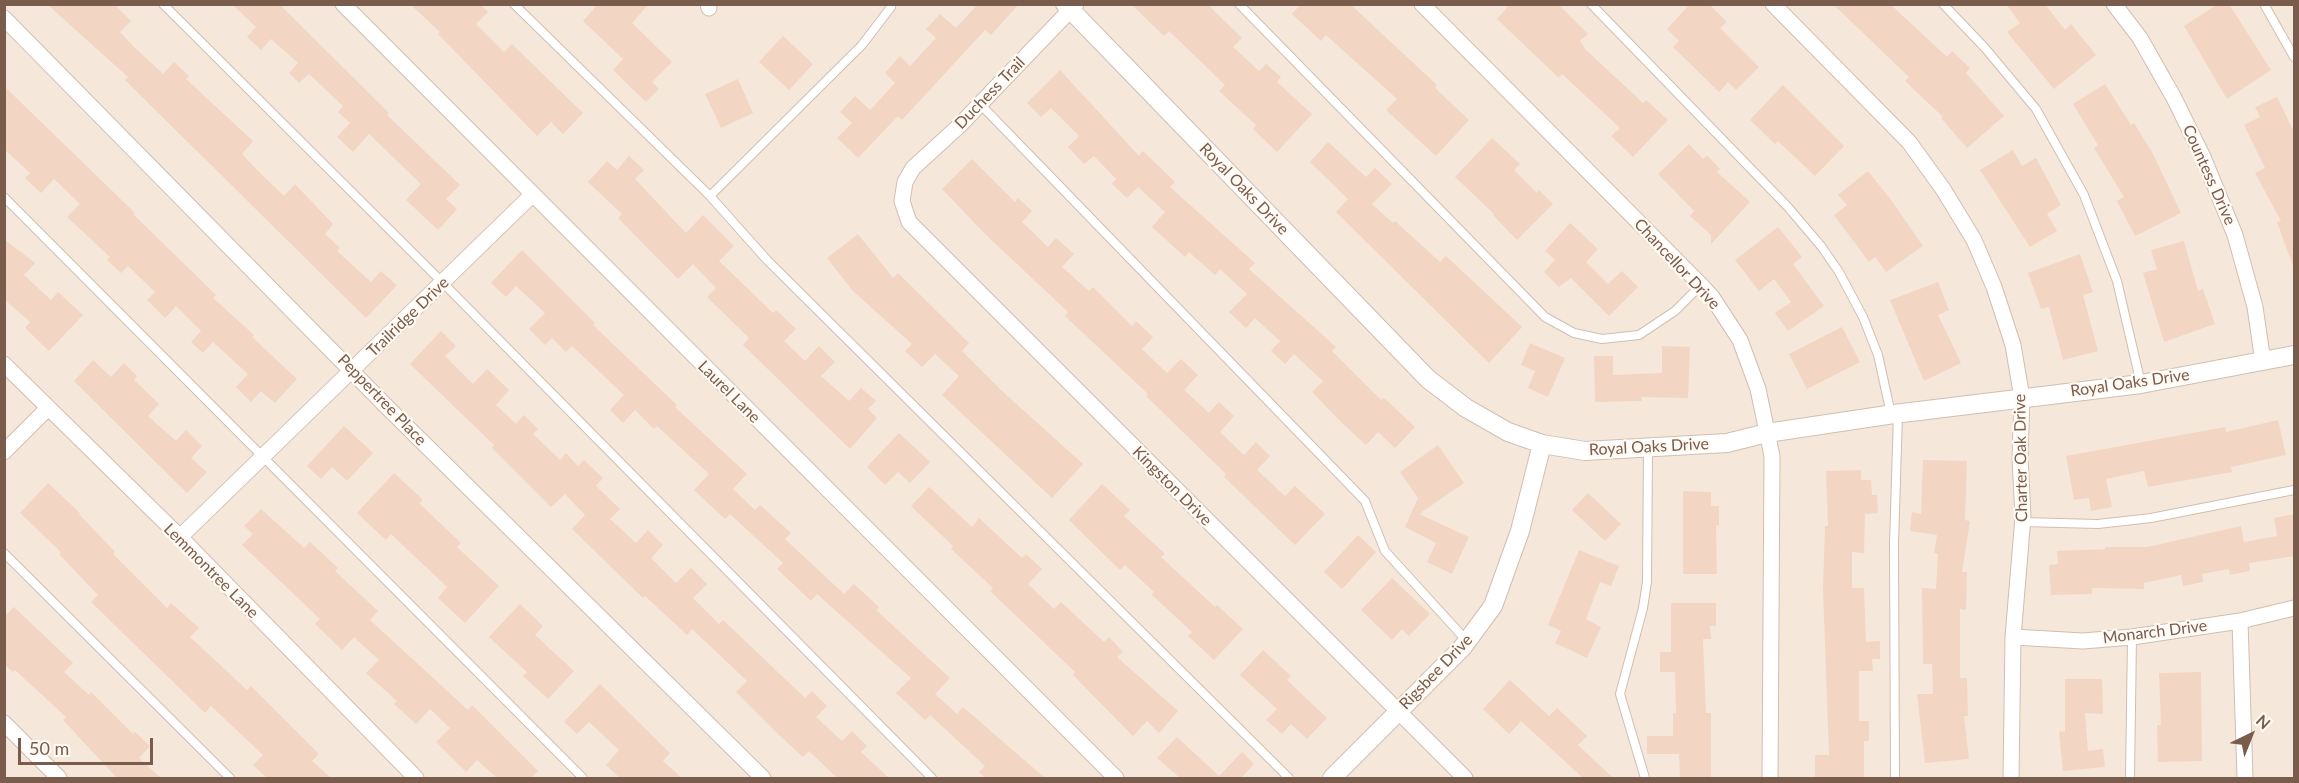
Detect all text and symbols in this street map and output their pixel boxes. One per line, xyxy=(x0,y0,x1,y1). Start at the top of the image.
street label: Duchess Trail xyxy=(951,53,1029,133)
street label: Countess Drive xyxy=(2178,122,2240,228)
street label: Royal Oaks Drive xyxy=(1195,139,1293,239)
street label: Chancellor Drive xyxy=(1630,215,1724,313)
street label: Trailridge Drive xyxy=(363,273,453,361)
street label: Peppertree Place xyxy=(334,350,430,450)
street label: Laurel Lane xyxy=(694,357,764,427)
street label: Royal Oaks Drive xyxy=(2069,365,2191,401)
street label: Charter Oak Drive xyxy=(2010,394,2032,522)
street label: Royal Oaks Drive xyxy=(1589,434,1709,460)
street label: Kingston Drive xyxy=(1128,442,1216,530)
street label: Lemmontree Lane xyxy=(160,520,262,622)
street label: Monarch Drive xyxy=(2102,616,2208,648)
street label: Rigsbee Drive xyxy=(1395,630,1477,714)
north arrow xyxy=(2221,705,2281,765)
text: N xyxy=(2253,710,2275,733)
scale bar xyxy=(21,726,156,764)
text: 50 m xyxy=(29,737,69,759)

